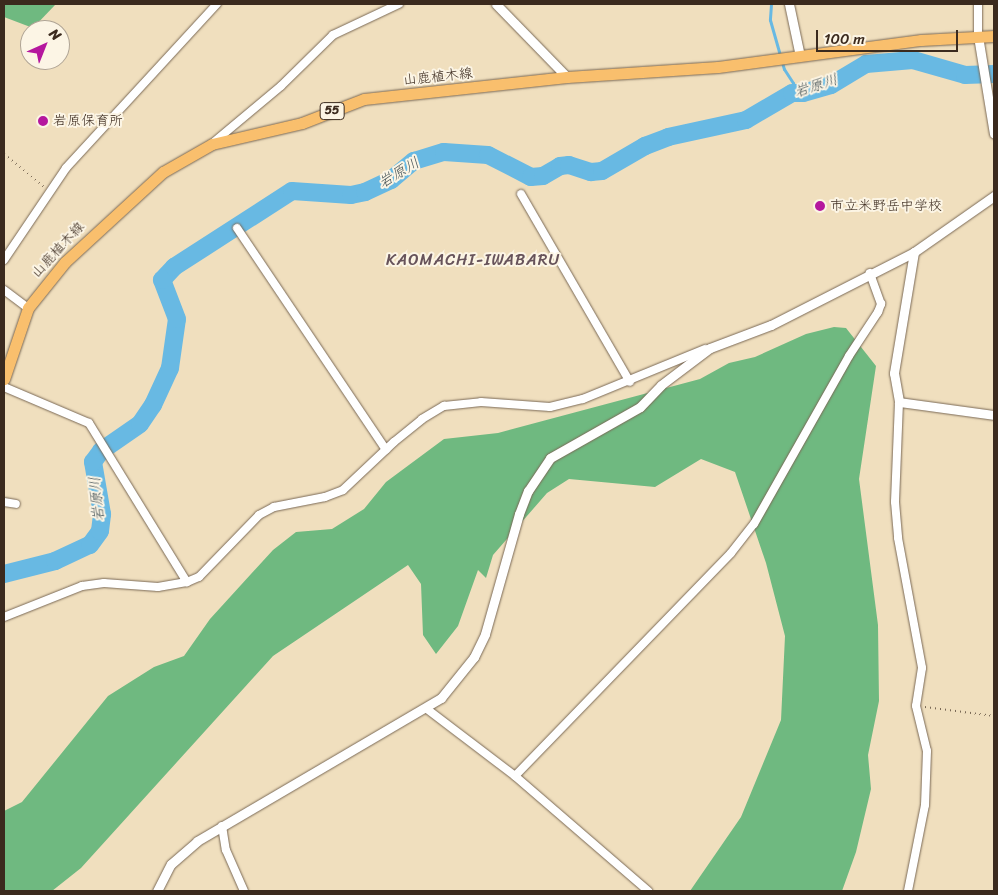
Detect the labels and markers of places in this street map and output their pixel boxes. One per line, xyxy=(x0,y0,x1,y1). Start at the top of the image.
place label: 岩原保育所 xyxy=(53,113,123,129)
marker: 岩原保育所 xyxy=(37,115,49,127)
place label: 市立米野岳中学校 xyxy=(830,198,942,214)
marker: 市立米野岳中学校 xyxy=(814,200,826,212)

